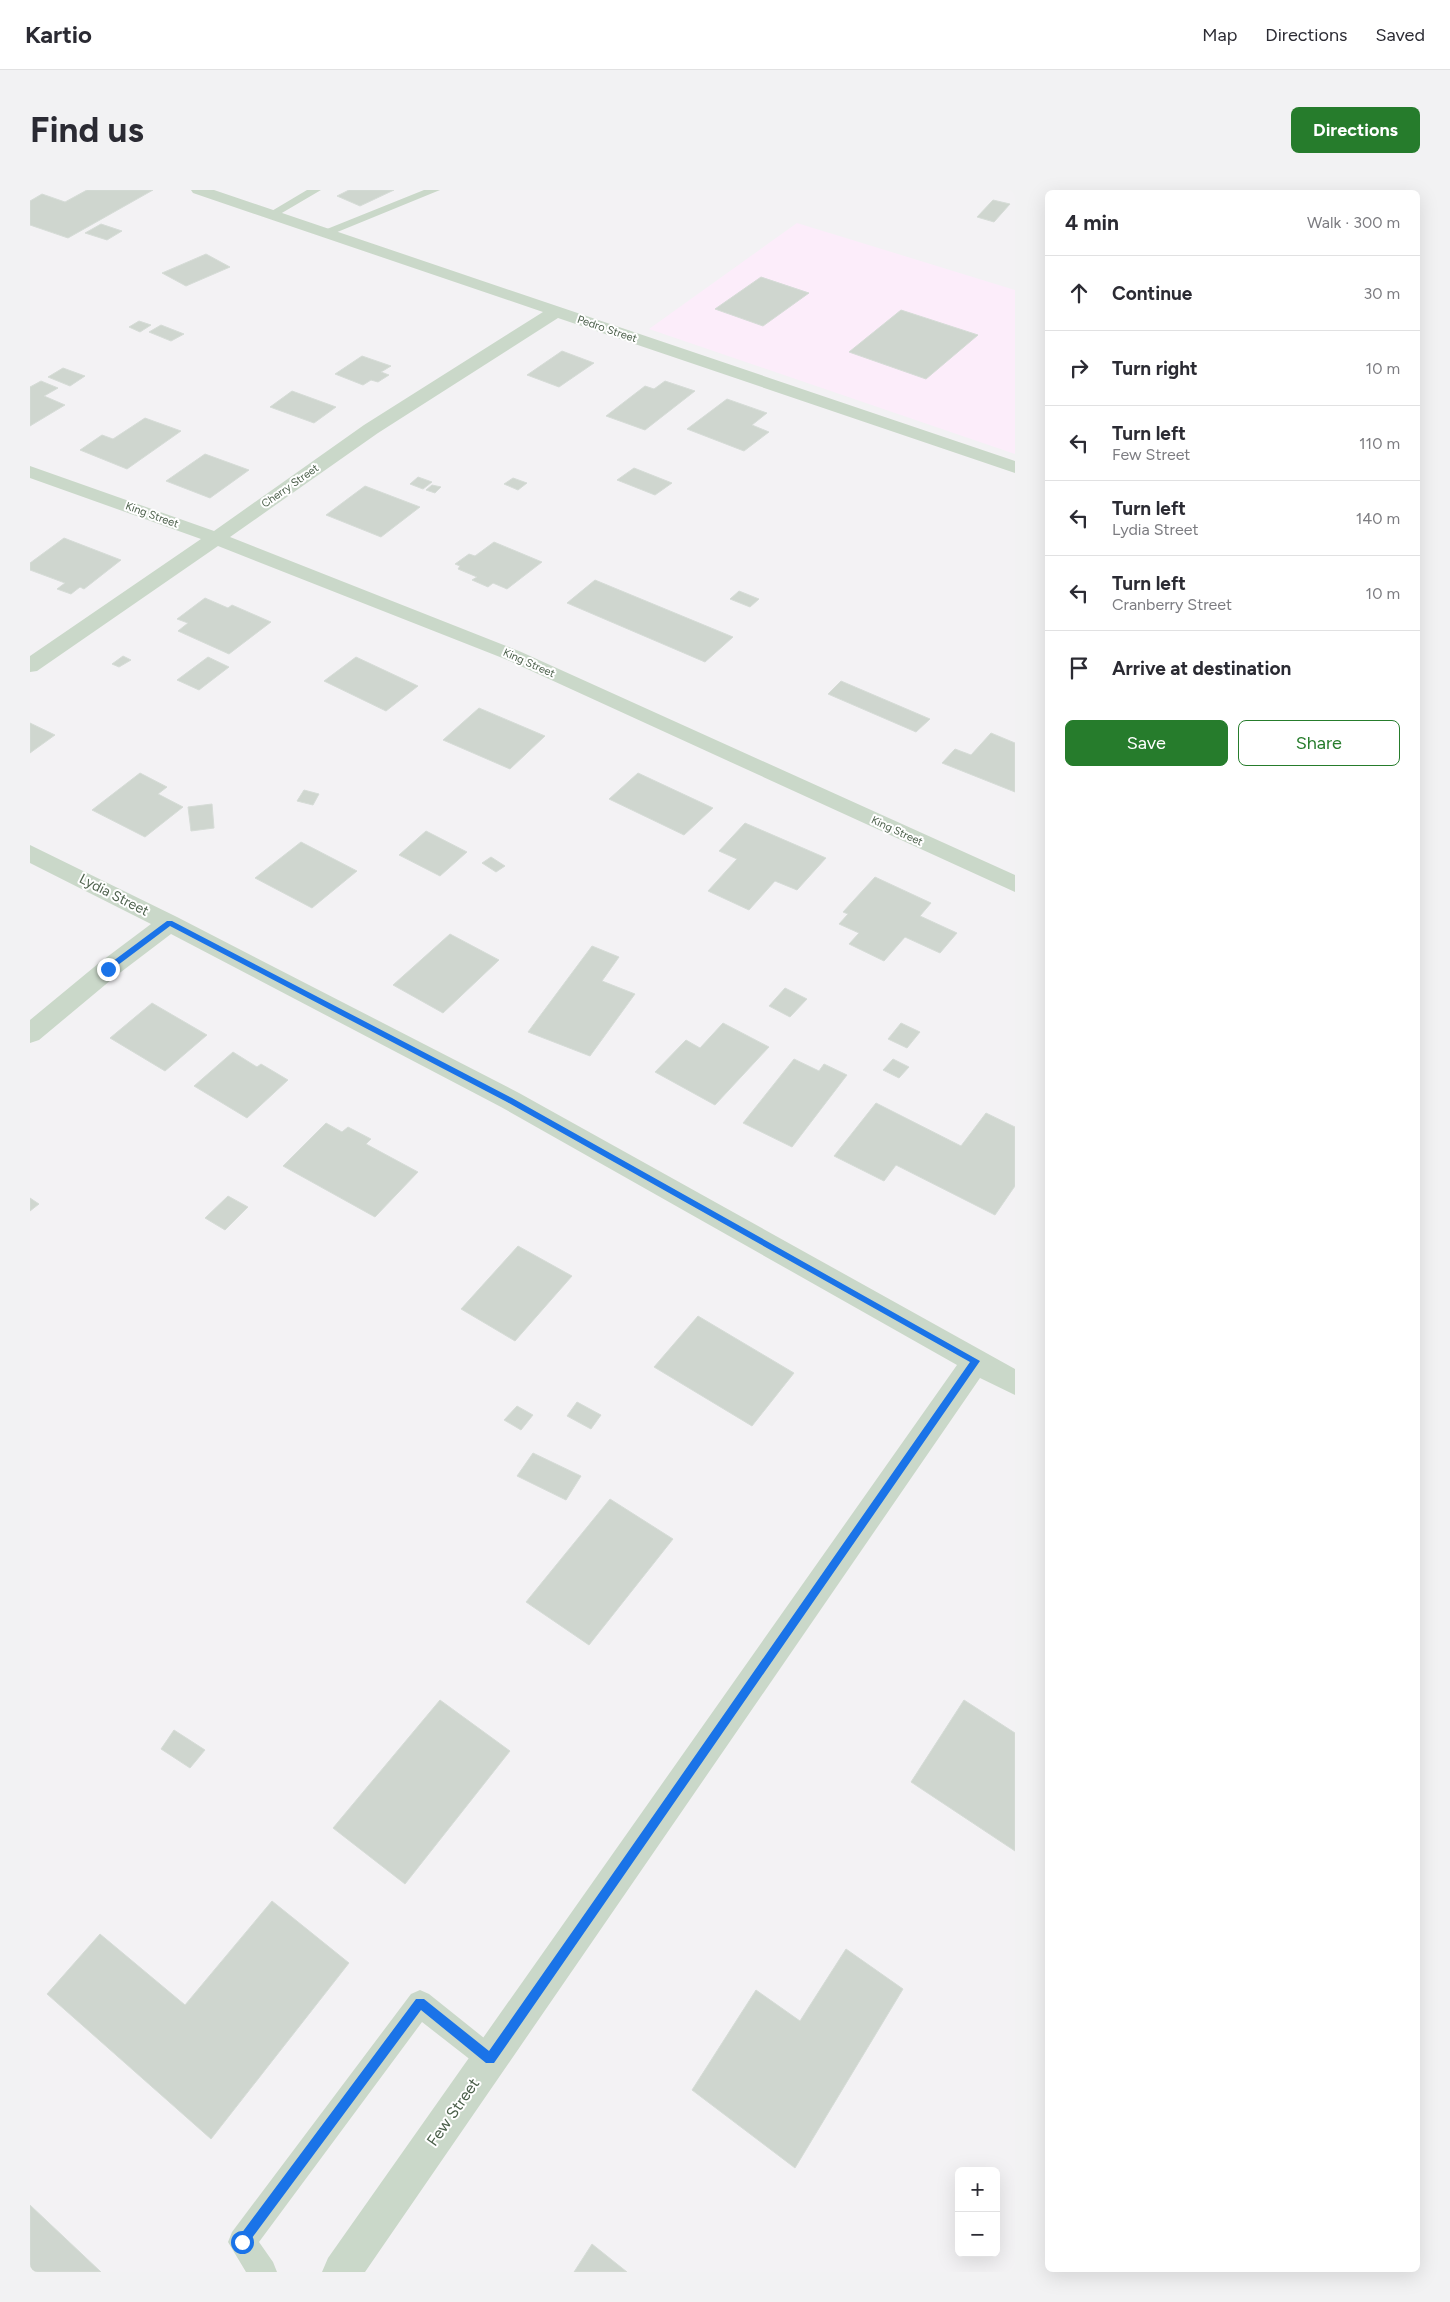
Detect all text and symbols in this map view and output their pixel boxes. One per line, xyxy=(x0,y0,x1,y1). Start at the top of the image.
text: Kartio xyxy=(25,20,92,49)
text: Map xyxy=(1202,24,1237,46)
text: Directions xyxy=(1265,24,1347,46)
text: Saved xyxy=(1375,24,1425,46)
button: Directions xyxy=(1291,107,1420,153)
text: Find us xyxy=(30,109,144,151)
text: 4 min xyxy=(1065,210,1119,235)
text: Walk · 300 m xyxy=(1307,213,1400,232)
icon: ahead xyxy=(1065,279,1093,307)
text: Continue xyxy=(1112,282,1192,305)
text: 30 m xyxy=(1363,284,1400,303)
street label: Pedro Street xyxy=(575,313,639,345)
icon: right xyxy=(1065,354,1093,382)
text: Turn right xyxy=(1112,357,1198,380)
text: 10 m xyxy=(1366,359,1400,378)
text: Turn left xyxy=(1112,422,1186,445)
icon: left xyxy=(1065,429,1093,457)
text: 110 m xyxy=(1359,434,1400,453)
text: Few Street xyxy=(1112,445,1190,464)
street label: Cherry Street xyxy=(259,462,321,510)
text: Turn left xyxy=(1112,497,1186,520)
street label: King Street xyxy=(124,499,180,531)
icon: left xyxy=(1065,504,1093,532)
text: 140 m xyxy=(1356,509,1400,528)
text: Lydia Street xyxy=(1112,520,1198,539)
text: Turn left xyxy=(1112,572,1186,595)
icon: left xyxy=(1065,579,1093,607)
text: 10 m xyxy=(1366,584,1400,603)
text: Cranberry Street xyxy=(1112,595,1232,614)
street label: King Street xyxy=(501,646,557,680)
icon: arrive xyxy=(1065,654,1093,682)
text: Arrive at destination xyxy=(1112,657,1291,680)
button: Save xyxy=(1065,720,1228,766)
button: Share xyxy=(1238,720,1400,766)
street label: King Street xyxy=(869,813,925,849)
street label: Lydia Street xyxy=(76,870,152,920)
route end xyxy=(97,958,120,981)
street label: Few Street xyxy=(423,2074,483,2150)
map controls xyxy=(955,2167,1000,2257)
button: + xyxy=(955,2167,1000,2212)
button: − xyxy=(955,2212,1000,2257)
route start xyxy=(231,2231,254,2254)

